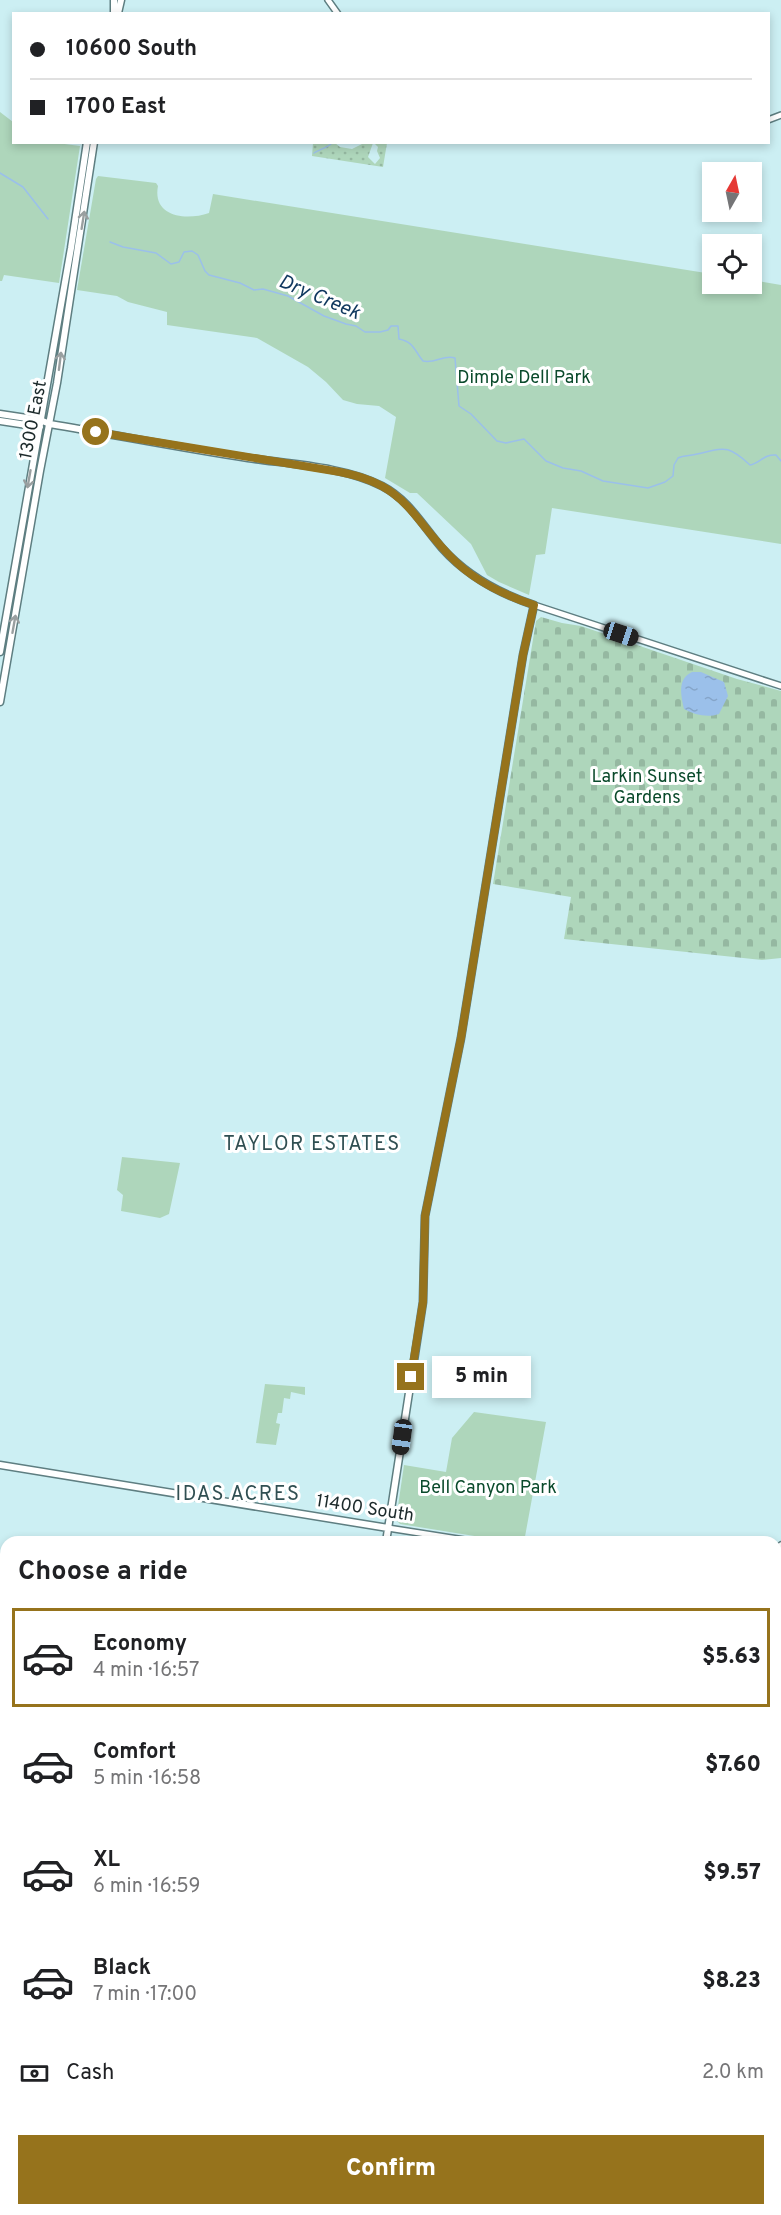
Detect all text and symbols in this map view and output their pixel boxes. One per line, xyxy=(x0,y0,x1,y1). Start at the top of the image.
text: 10600 South xyxy=(66,36,197,63)
text: 1700 East xyxy=(66,94,166,121)
north arrow xyxy=(702,162,762,222)
map controls xyxy=(702,162,762,294)
one-way arrow xyxy=(77,211,88,230)
button: locate xyxy=(702,234,762,294)
water label: Dry Creek xyxy=(274,269,365,327)
one-way arrow xyxy=(55,352,66,372)
park label: Dimple Dell Park xyxy=(457,367,591,390)
street label: 1300 East xyxy=(15,379,53,461)
route start xyxy=(82,418,109,445)
one-way arrow xyxy=(23,469,34,489)
one-way arrow xyxy=(8,614,19,634)
car xyxy=(601,620,641,648)
park label: Larkin Sunset Gardens xyxy=(592,766,702,810)
district label: TAYLOR ESTATES xyxy=(223,1132,401,1158)
callout: 5 min xyxy=(432,1356,531,1398)
route end xyxy=(397,1363,424,1390)
text: 5 min xyxy=(455,1364,508,1390)
car xyxy=(391,1418,413,1456)
park label: Bell Canyon Park xyxy=(419,1477,557,1500)
district label: IDAS ACRES xyxy=(176,1482,300,1508)
street label: 11400 South xyxy=(314,1490,416,1528)
text: Choose a ride xyxy=(18,1555,188,1589)
icon: car xyxy=(21,1631,75,1685)
text: Economy xyxy=(93,1631,187,1658)
text: $5.63 xyxy=(702,1644,761,1671)
text: 4 min · 16:57 xyxy=(93,1658,199,1684)
icon: car xyxy=(21,1739,75,1793)
text: Comfort xyxy=(93,1739,176,1766)
text: $7.60 xyxy=(705,1752,761,1779)
text: 5 min · 16:58 xyxy=(93,1766,201,1792)
icon: car xyxy=(21,1847,75,1901)
text: XL xyxy=(93,1847,120,1874)
text: $9.57 xyxy=(703,1860,761,1887)
text: 6 min · 16:59 xyxy=(93,1874,200,1900)
icon: car xyxy=(21,1955,75,2009)
text: Black xyxy=(93,1955,151,1982)
text: $8.23 xyxy=(702,1968,761,1995)
text: 7 min · 17:00 xyxy=(93,1982,197,2008)
icon: cash xyxy=(18,2057,51,2090)
text: Cash xyxy=(66,2060,115,2087)
text: 2.0 km xyxy=(702,2060,764,2086)
button: Confirm xyxy=(18,2135,764,2204)

